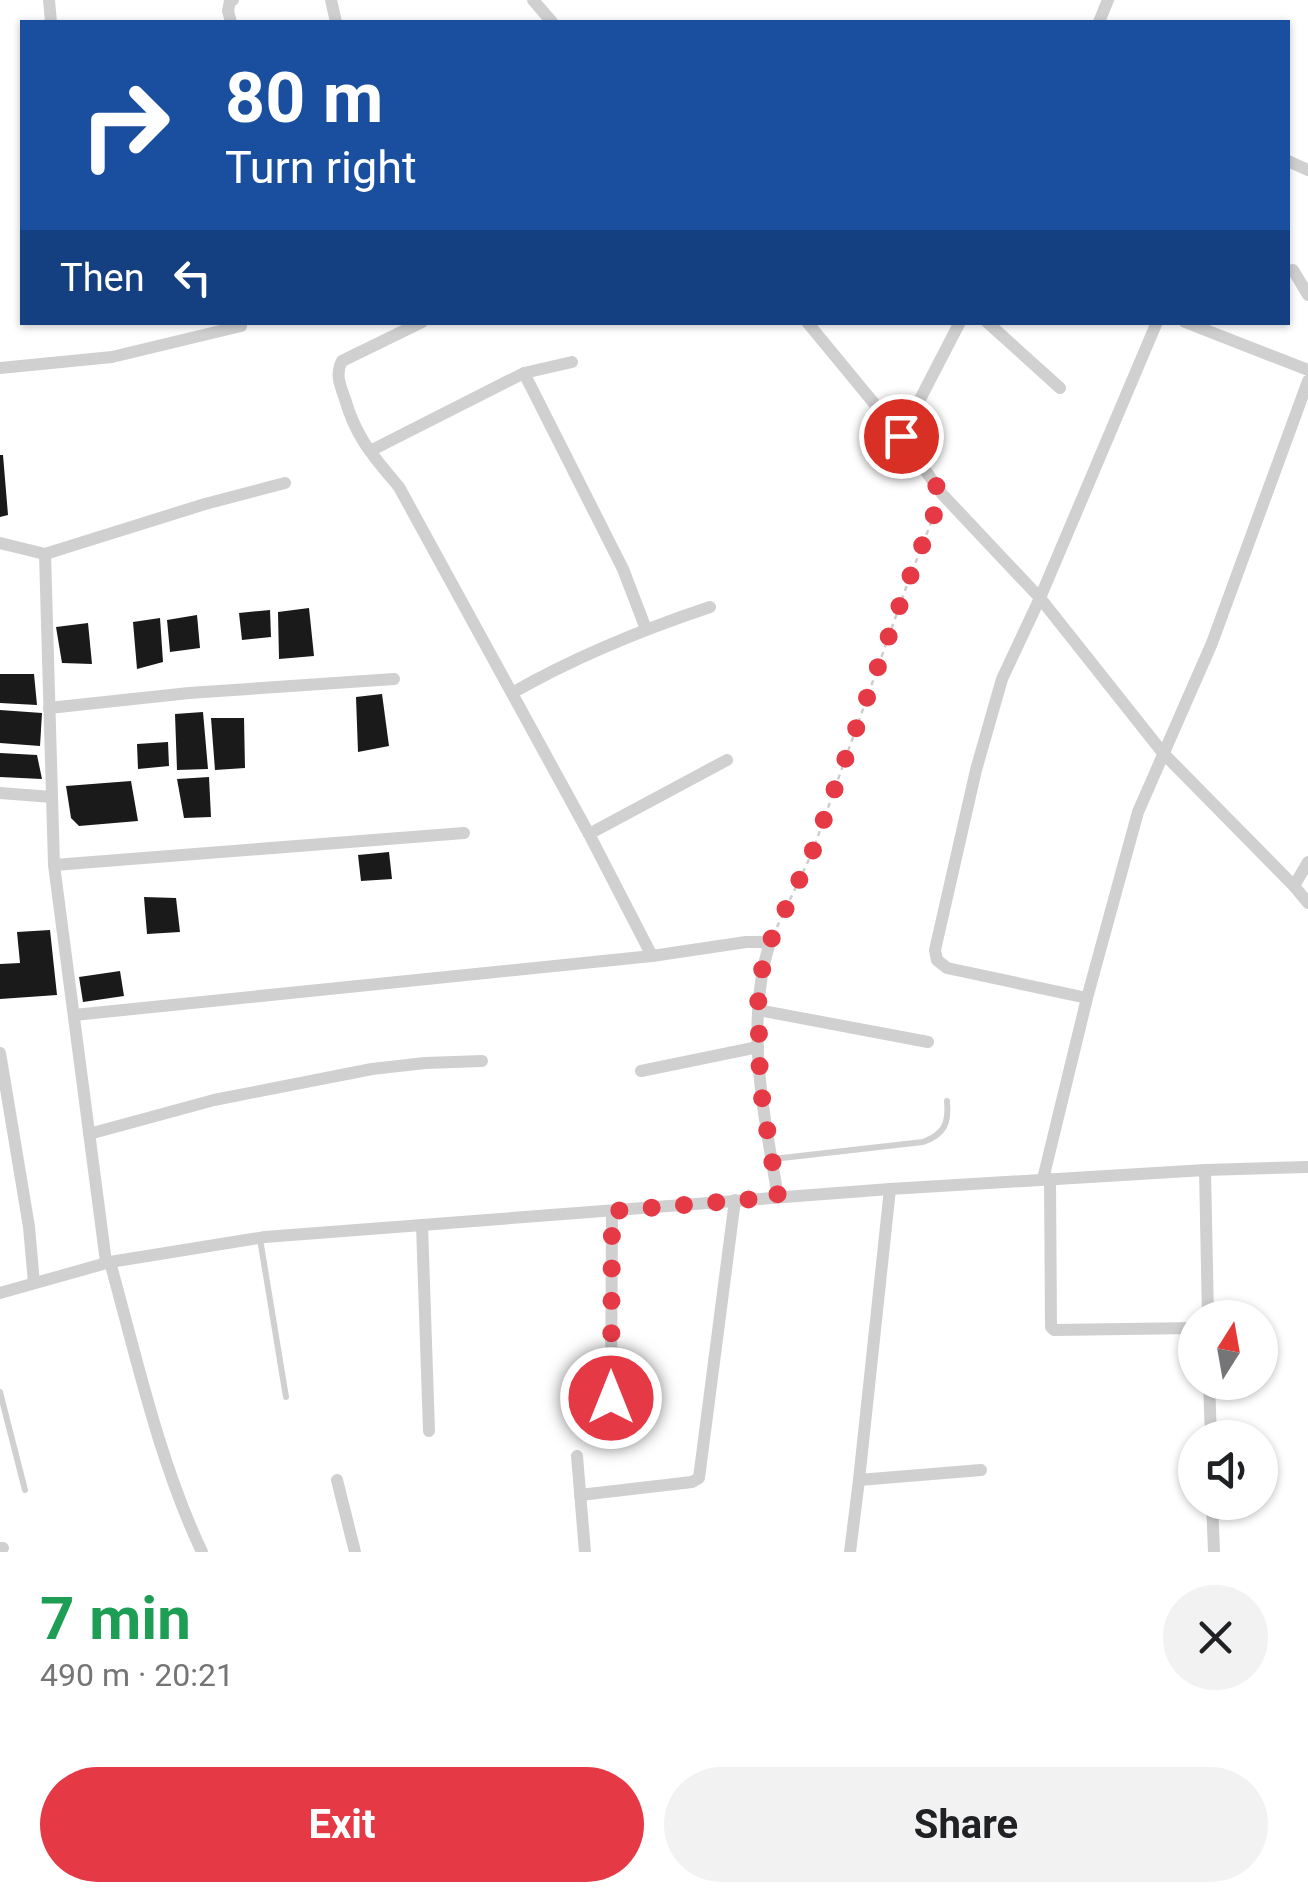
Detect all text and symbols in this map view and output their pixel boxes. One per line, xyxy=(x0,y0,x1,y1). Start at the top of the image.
text: 80 m xyxy=(225,57,383,139)
icon: right xyxy=(60,60,190,190)
text: Turn right xyxy=(225,141,417,194)
icon: left xyxy=(165,250,220,305)
text: Then xyxy=(60,256,145,300)
pin xyxy=(859,394,944,479)
icon: arrive xyxy=(874,409,929,464)
north arrow xyxy=(1178,1300,1278,1400)
map controls xyxy=(1178,1300,1278,1520)
position arrow xyxy=(559,1346,663,1450)
button: sound xyxy=(1178,1420,1278,1520)
text: 7 min xyxy=(40,1583,191,1654)
button: close xyxy=(1163,1585,1268,1690)
text: 490 m · 20:21 xyxy=(40,1656,234,1694)
button: Exit xyxy=(40,1767,644,1882)
button: Share xyxy=(664,1767,1268,1882)

